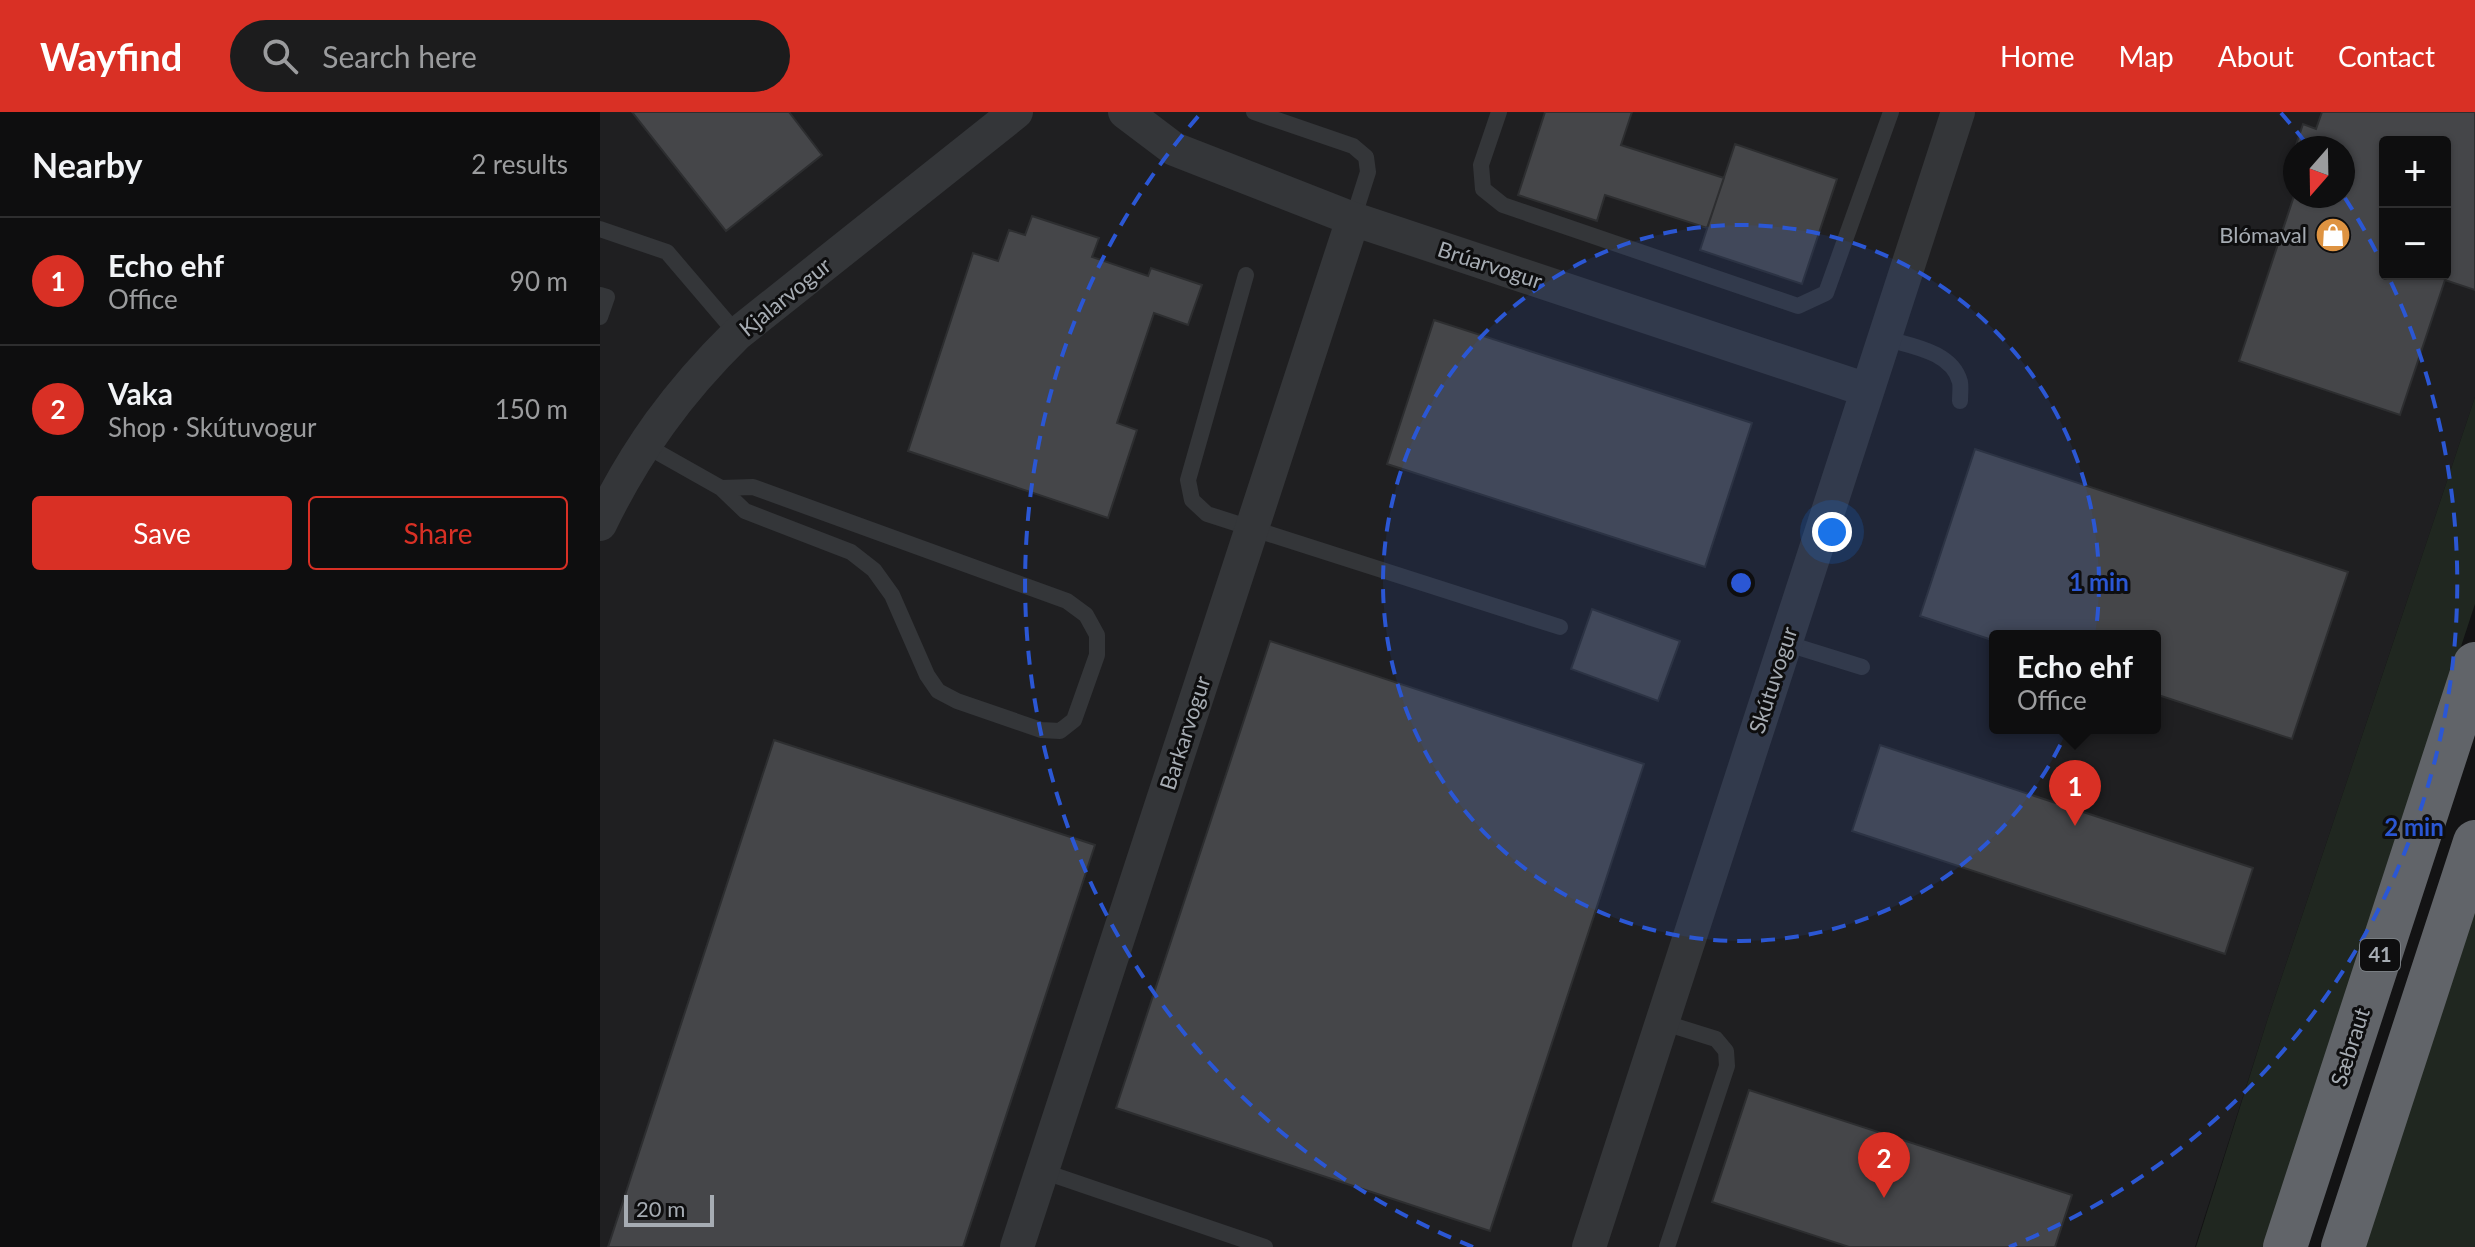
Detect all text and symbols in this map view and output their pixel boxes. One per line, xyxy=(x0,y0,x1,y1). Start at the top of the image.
search box xyxy=(230,20,790,92)
text: Wayfind xyxy=(40,33,182,79)
icon: search xyxy=(258,34,302,78)
text: Search here xyxy=(322,38,477,74)
text: Home xyxy=(2000,39,2075,73)
text: Map xyxy=(2119,39,2174,73)
text: About xyxy=(2218,39,2294,73)
text: Contact xyxy=(2338,39,2435,73)
north arrow xyxy=(2283,136,2355,208)
map controls xyxy=(2379,136,2451,280)
button: + xyxy=(2379,136,2451,208)
text: Nearby xyxy=(32,144,143,185)
text: 2 results xyxy=(471,148,568,180)
button: − xyxy=(2379,208,2451,280)
shop icon: Blómaval xyxy=(2314,216,2352,254)
place label: Blómaval xyxy=(2219,221,2307,248)
street label: Brúarvogur xyxy=(1434,235,1546,294)
text: Echo ehf xyxy=(108,247,224,283)
street label: Kjalarvogur xyxy=(733,251,836,342)
text: 1 xyxy=(50,265,66,297)
text: 90 m xyxy=(510,265,568,297)
text: Office xyxy=(108,283,178,315)
text: Vaka xyxy=(108,375,173,411)
text: 2 xyxy=(50,393,66,425)
text: 150 m xyxy=(495,393,568,425)
text: Shop · Skútuvogur xyxy=(108,411,316,443)
button: Save xyxy=(32,496,292,570)
button: Share xyxy=(308,496,568,570)
your location xyxy=(1812,512,1852,552)
text: 1 min xyxy=(2069,567,2129,596)
centre of rings xyxy=(1727,569,1755,597)
street label: Skútuvogur xyxy=(1743,623,1802,737)
popup xyxy=(1989,630,2161,734)
text: Echo ehf xyxy=(2017,648,2133,684)
street label: Barkarvogur xyxy=(1153,672,1216,793)
text: Office xyxy=(2017,684,2087,716)
pin: 1 xyxy=(2049,760,2101,826)
text: 2 min xyxy=(2384,812,2444,841)
road number: 41 xyxy=(2360,939,2400,971)
street label: Sæbraut xyxy=(2324,1004,2375,1089)
pin: 2 xyxy=(1858,1132,1910,1198)
scale bar xyxy=(624,1191,714,1227)
text: 20 m xyxy=(636,1195,685,1222)

